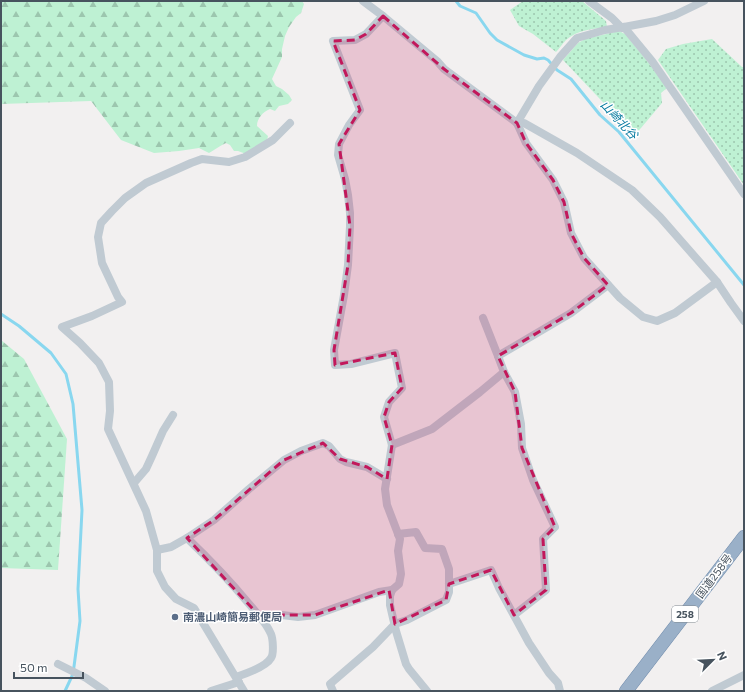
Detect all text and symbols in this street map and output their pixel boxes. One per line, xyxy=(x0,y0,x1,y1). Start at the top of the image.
water label: 山崎北谷 xyxy=(598,97,642,142)
street label: 国道258号 xyxy=(693,551,734,600)
road number: 258 xyxy=(672,606,698,622)
place label: 南濃山崎簡易郵便局 xyxy=(183,610,282,623)
marker: 南濃山崎簡易郵便局 xyxy=(170,612,180,622)
north arrow xyxy=(693,640,733,680)
text: N xyxy=(715,649,730,662)
scale bar xyxy=(14,654,83,680)
text: 50 m xyxy=(20,660,48,674)

